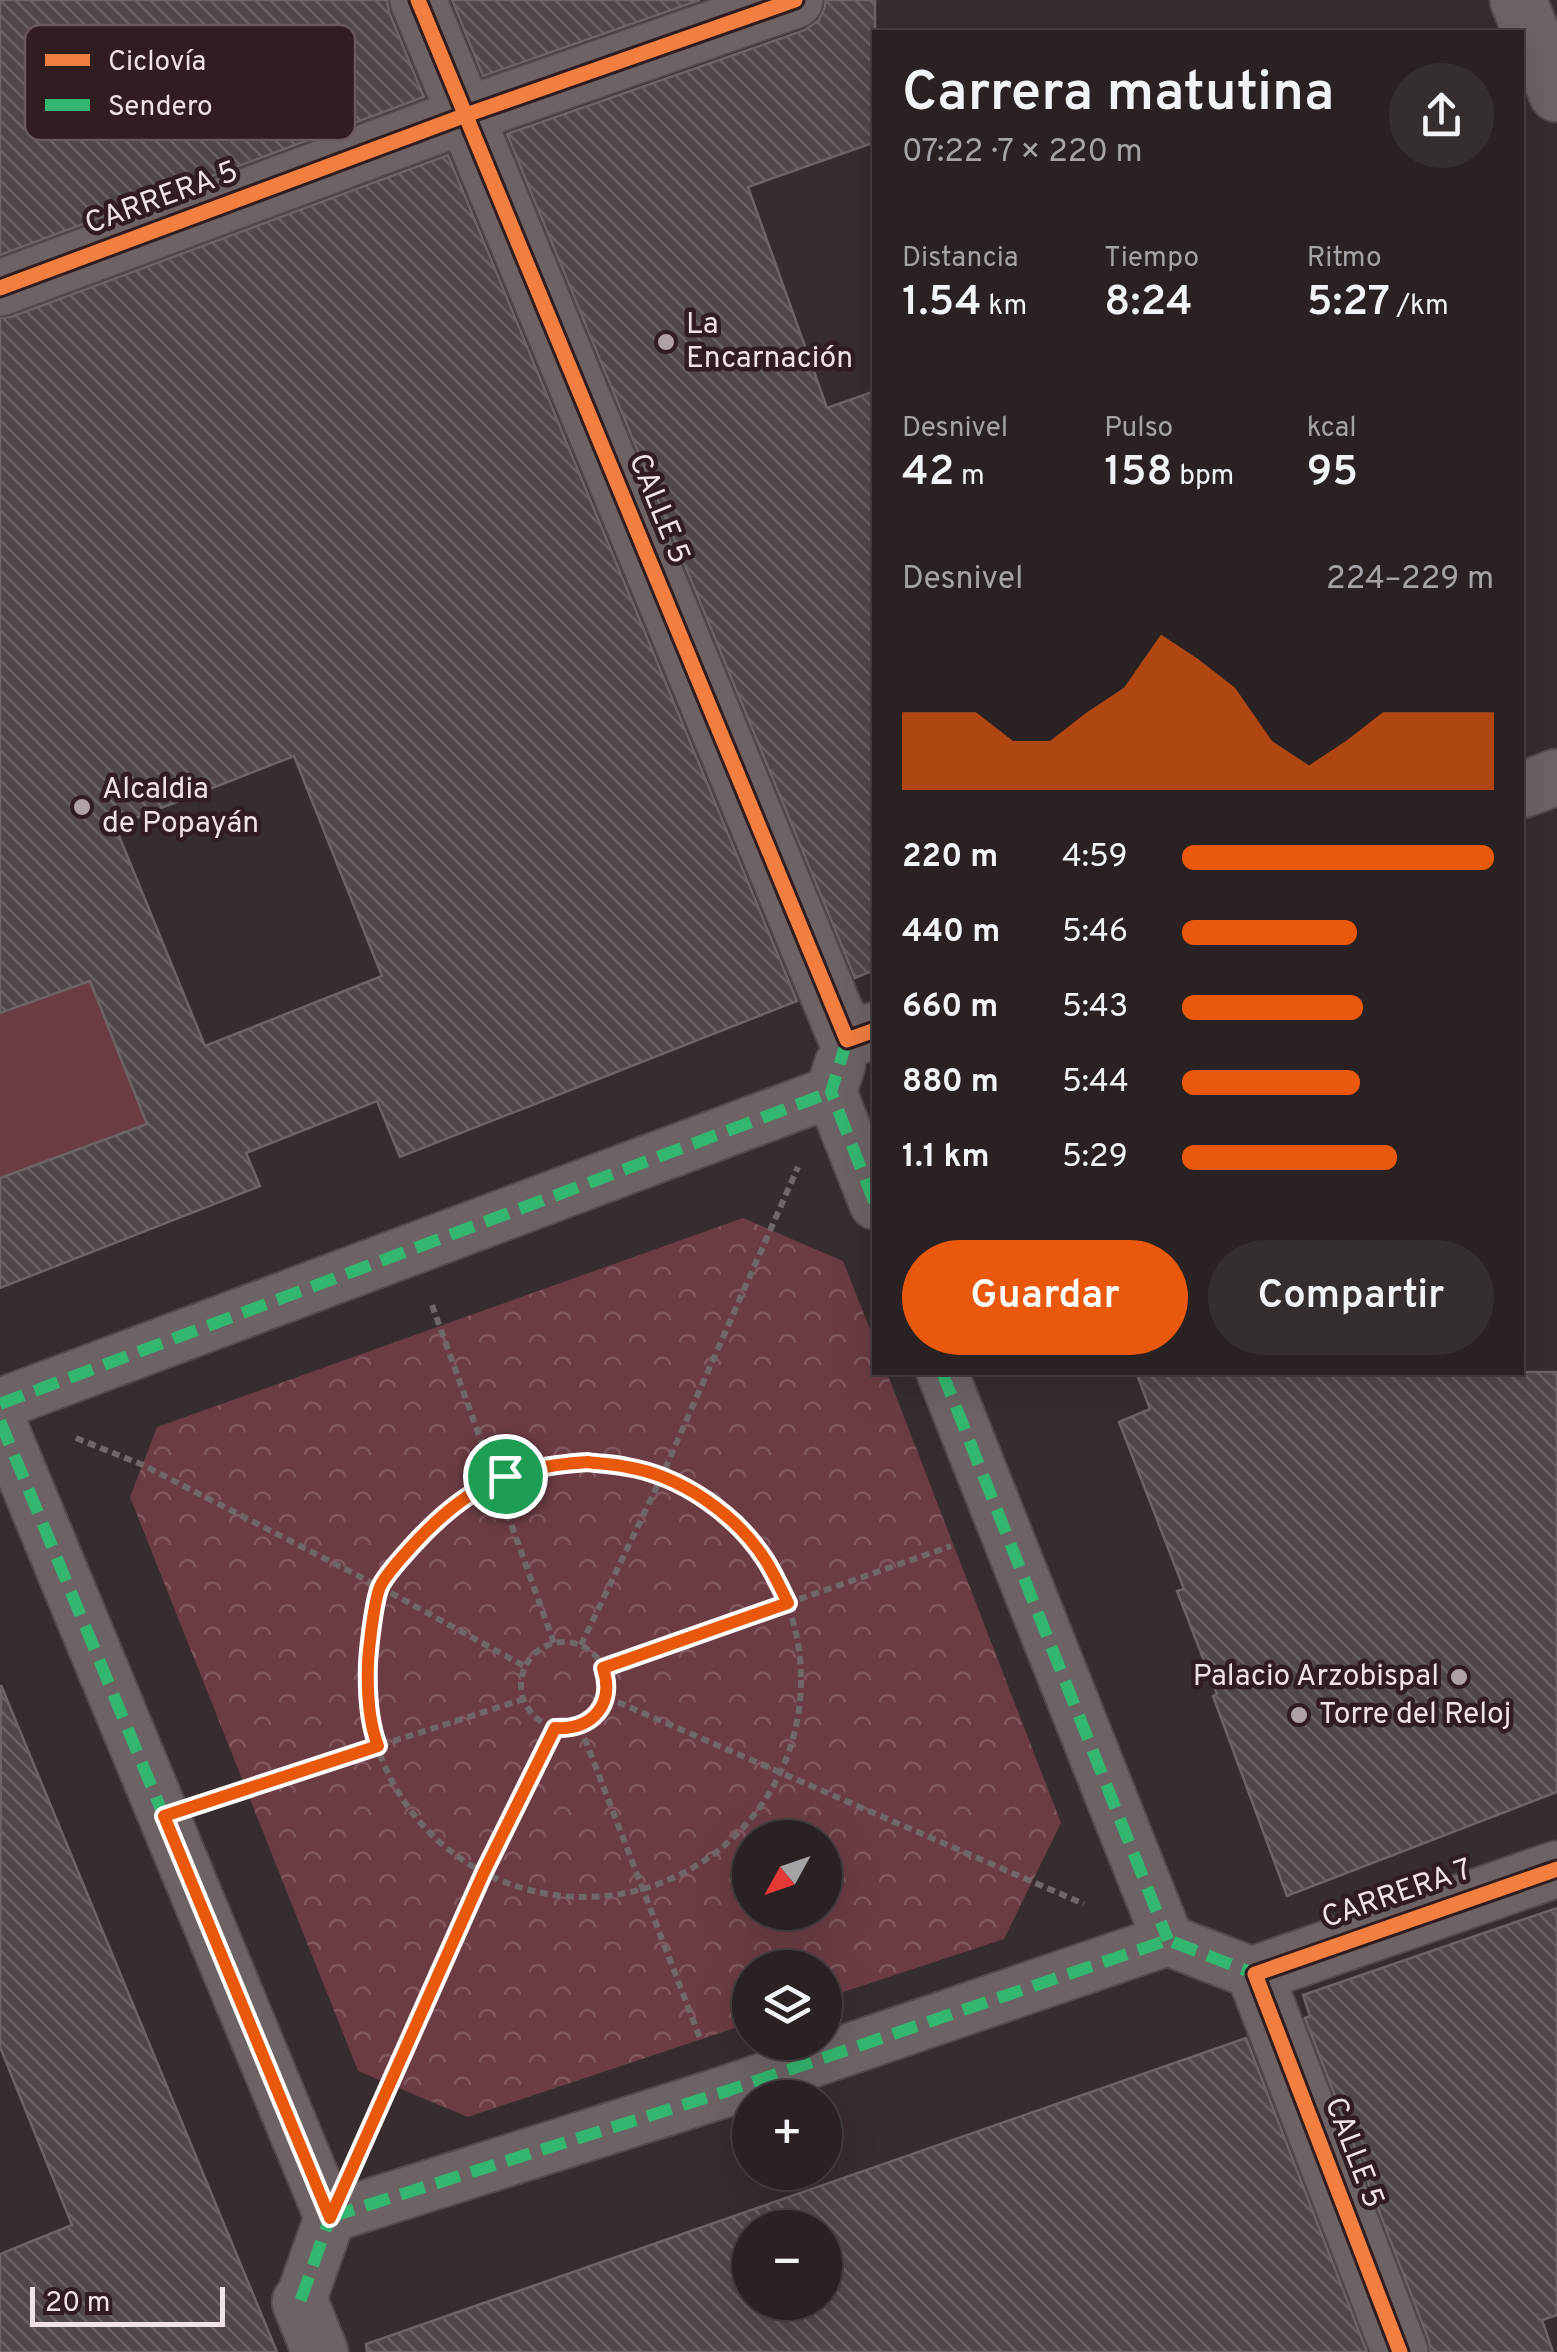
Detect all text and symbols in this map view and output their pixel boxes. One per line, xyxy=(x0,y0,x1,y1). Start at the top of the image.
legend xyxy=(25,25,355,140)
text: Ciclovía xyxy=(108,45,206,81)
text: Carrera matutina xyxy=(902,60,1334,130)
button: share xyxy=(1389,63,1494,168)
text: Sendero xyxy=(108,90,213,126)
text: 07:22 · 7 × 220 m xyxy=(902,133,1143,173)
street label: CARRERA 5 xyxy=(80,154,244,244)
text: Distancia xyxy=(902,241,1018,277)
text: Tiempo xyxy=(1104,241,1199,277)
text: Ritmo xyxy=(1307,241,1382,277)
text: 1.54 xyxy=(902,277,982,330)
text: 8:24 xyxy=(1104,277,1193,330)
text: 5:27 xyxy=(1307,277,1390,330)
text: km xyxy=(982,289,1027,325)
text: /km xyxy=(1390,289,1449,325)
place label: La Encarnación xyxy=(686,307,853,378)
marker: La Encarnación xyxy=(655,331,677,353)
text: Desnivel xyxy=(902,411,1008,447)
text: Pulso xyxy=(1104,411,1173,447)
text: kcal xyxy=(1307,411,1356,447)
text: 42 xyxy=(902,447,954,500)
text: 158 xyxy=(1104,447,1173,500)
text: 95 xyxy=(1307,447,1358,500)
street label: CALLE 5 xyxy=(619,448,697,570)
text: m xyxy=(954,459,985,495)
text: bpm xyxy=(1173,459,1234,495)
text: Desnivel xyxy=(902,560,1023,600)
text: 224–229 m xyxy=(1326,560,1494,600)
place label: Alcaldia de Popayán xyxy=(102,772,259,843)
marker: Alcaldia de Popayán xyxy=(71,796,93,818)
text: 220 m xyxy=(902,838,998,878)
text: 4:59 xyxy=(1062,838,1128,878)
text: 440 m xyxy=(902,913,1000,953)
text: 5:46 xyxy=(1062,913,1128,953)
text: 660 m xyxy=(902,988,998,1028)
text: 5:43 xyxy=(1062,988,1128,1028)
text: 880 m xyxy=(902,1063,999,1103)
text: 5:44 xyxy=(1062,1063,1129,1103)
text: 1.1 km xyxy=(902,1138,990,1178)
text: 5:29 xyxy=(1062,1138,1128,1178)
button: Guardar xyxy=(902,1240,1188,1355)
button: Compartir xyxy=(1208,1240,1494,1355)
pin xyxy=(463,1434,548,1519)
icon: arrive xyxy=(478,1449,533,1504)
place label: Palacio Arzobispal xyxy=(1193,1659,1439,1696)
marker: Palacio Arzobispal xyxy=(1448,1666,1470,1688)
place label: Torre del Reloj xyxy=(1319,1697,1511,1734)
marker: Torre del Reloj xyxy=(1288,1704,1310,1726)
north arrow xyxy=(732,1820,842,1930)
map controls xyxy=(732,1820,842,2320)
street label: CARRERA 7 xyxy=(1317,1852,1477,1938)
button: layers xyxy=(732,1950,842,2060)
button: + xyxy=(732,2080,842,2190)
street label: CALLE 5 xyxy=(1315,2092,1391,2214)
button: − xyxy=(732,2210,842,2320)
scale bar xyxy=(30,2282,225,2326)
text: 20 m xyxy=(45,2286,110,2322)

